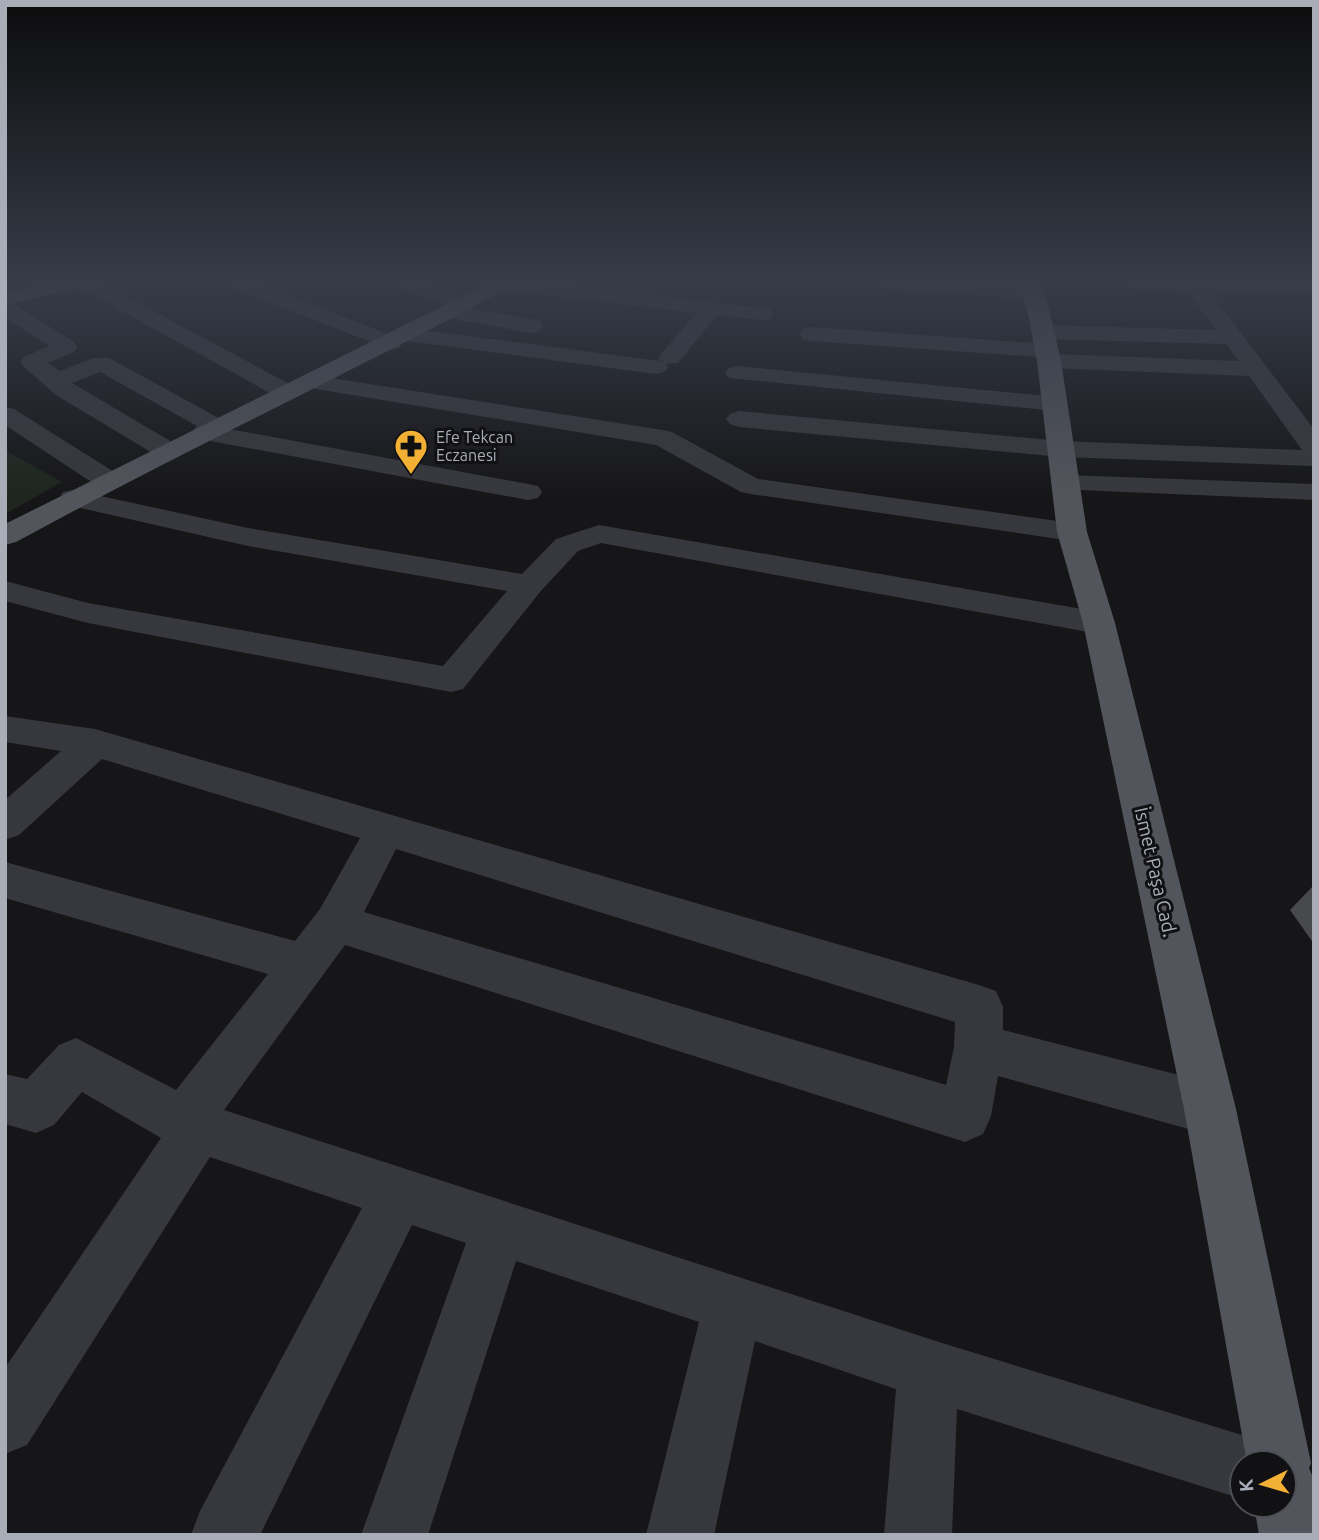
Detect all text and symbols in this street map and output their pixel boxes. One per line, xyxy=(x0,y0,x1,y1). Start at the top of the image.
pharmacy icon: Efe Tekcan Eczanesi xyxy=(392,427,430,476)
place label: Efe Tekcan Eczanesi xyxy=(436,428,513,464)
street label: İsmet Paşa Cad. xyxy=(1130,805,1182,939)
north arrow xyxy=(1228,1449,1298,1519)
text: K xyxy=(1235,1478,1258,1493)

